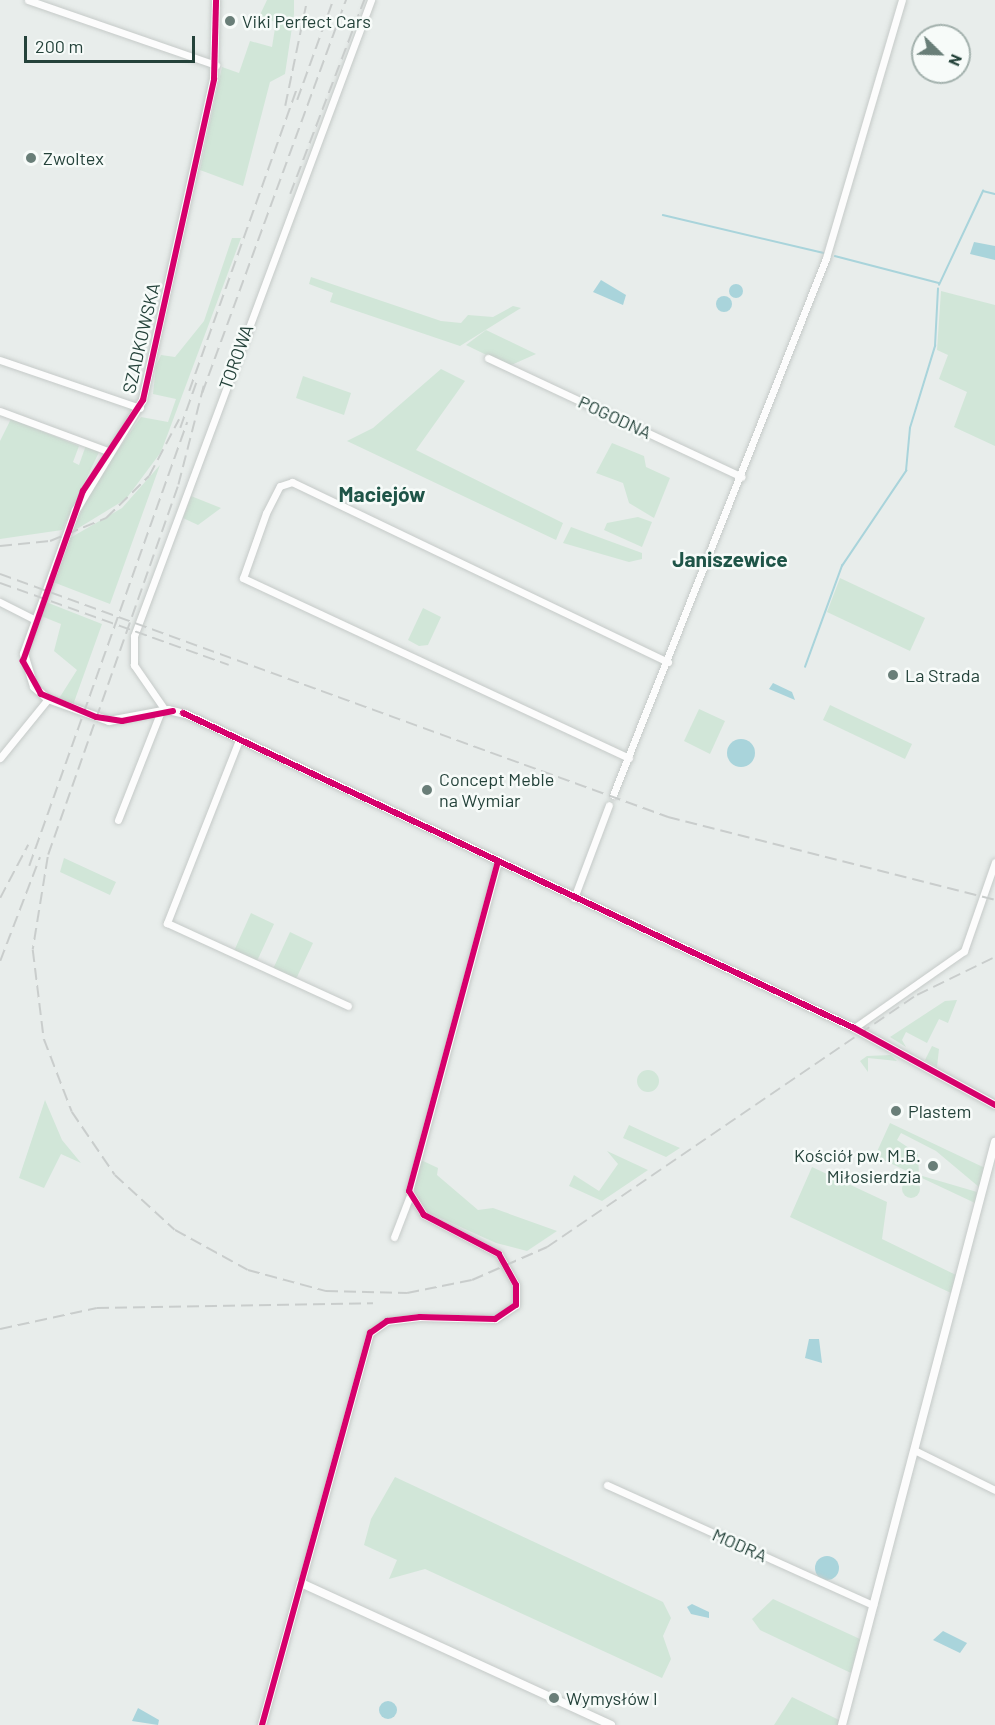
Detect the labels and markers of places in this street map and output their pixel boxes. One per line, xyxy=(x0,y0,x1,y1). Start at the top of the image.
place label: Viki Perfect Cars xyxy=(242,10,371,32)
marker: Viki Perfect Cars xyxy=(223,14,237,28)
place label: Zwoltex xyxy=(43,147,104,169)
marker: Zwoltex xyxy=(24,151,38,165)
place label: La Strada xyxy=(905,664,980,686)
marker: La Strada xyxy=(886,668,900,682)
place label: Concept Meble na Wymiar xyxy=(439,769,554,812)
marker: Concept Meble na Wymiar xyxy=(420,783,434,797)
place label: Plastem xyxy=(908,1100,971,1122)
marker: Plastem xyxy=(889,1104,903,1118)
place label: Kościół pw. M.B. Miłosierdzia xyxy=(794,1145,921,1188)
marker: Kościół pw. M.B. Miłosierdzia xyxy=(926,1159,940,1173)
place label: Wymysłów I xyxy=(566,1687,658,1709)
marker: Wymysłów I xyxy=(547,1691,561,1705)

